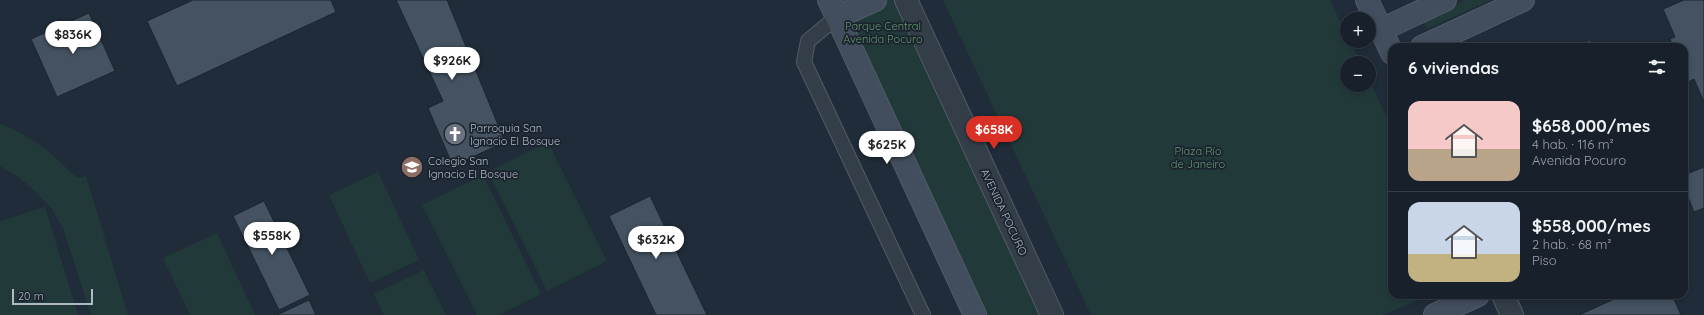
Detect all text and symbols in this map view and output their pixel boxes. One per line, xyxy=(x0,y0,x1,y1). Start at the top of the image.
map controls xyxy=(1340,12,1376,92)
button: + xyxy=(1340,12,1376,48)
park label: Parque Central Avenida Pocuro xyxy=(843,19,923,46)
pin: $836K xyxy=(45,21,101,55)
text: $836K xyxy=(54,26,92,42)
pin: $926K xyxy=(424,47,480,81)
text: $926K xyxy=(433,52,471,68)
button: − xyxy=(1340,56,1376,92)
icon: filters xyxy=(1646,56,1668,78)
text: 6 viviendas xyxy=(1408,57,1499,78)
text: $658,000/mes xyxy=(1532,115,1650,136)
pin: $658K xyxy=(966,116,1022,150)
icon: home xyxy=(1440,117,1488,165)
church icon: Parroquia San Ignacio El Bosque xyxy=(442,121,468,147)
place label: Parroquia San Ignacio El Bosque xyxy=(470,121,560,148)
text: $658K xyxy=(975,121,1013,137)
pin: $625K xyxy=(859,131,915,165)
text: $625K xyxy=(868,136,906,152)
text: 4 hab. · 116 m² xyxy=(1532,136,1614,152)
park label: Plaza Río de Janeiro xyxy=(1171,144,1226,171)
text: Avenida Pocuro xyxy=(1532,152,1626,168)
school or university icon: Colegio San Ignacio El Bosque xyxy=(399,154,425,180)
place label: Colegio San Ignacio El Bosque xyxy=(428,154,518,181)
street label: AVENIDA POCURO xyxy=(978,166,1030,258)
text: $558,000/mes xyxy=(1532,215,1651,236)
icon: home xyxy=(1440,218,1488,266)
pin: $558K xyxy=(244,222,300,256)
pin: $632K xyxy=(628,226,684,260)
text: $558K xyxy=(253,227,291,243)
text: $632K xyxy=(637,231,675,247)
text: 2 hab. · 68 m² xyxy=(1532,236,1611,252)
text: Piso xyxy=(1532,252,1556,268)
scale bar xyxy=(12,287,93,306)
text: 20 m xyxy=(18,289,44,303)

